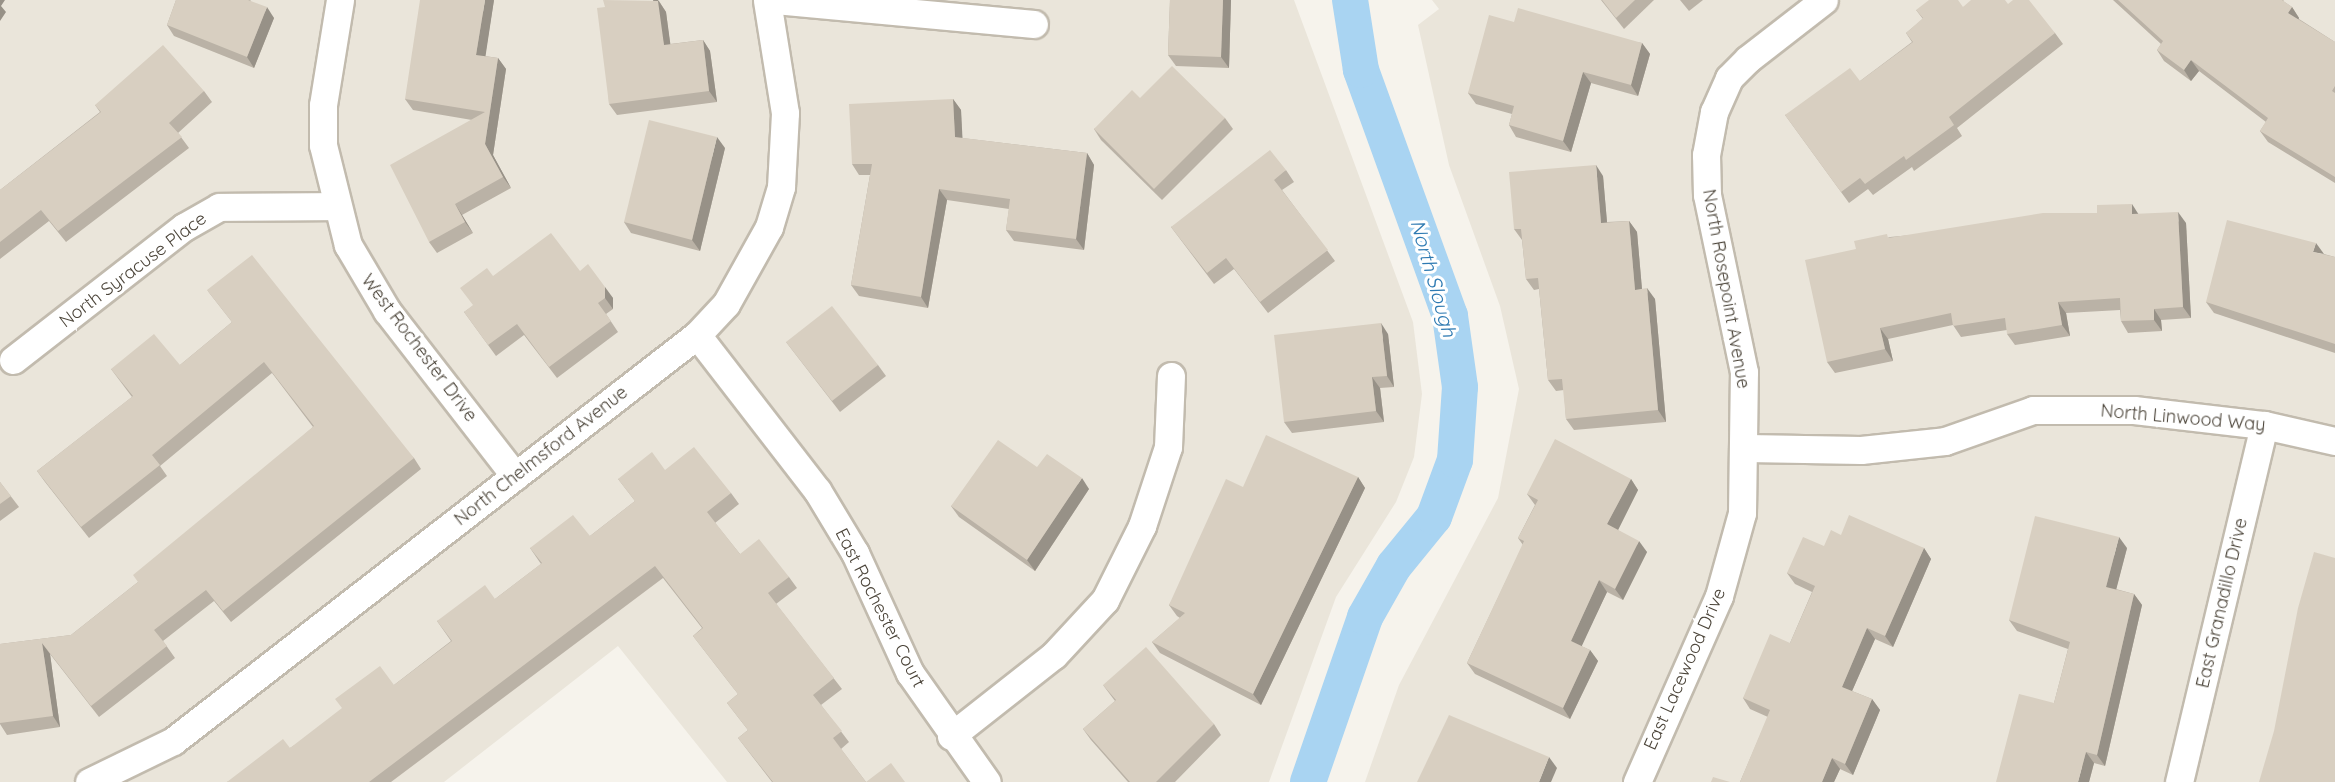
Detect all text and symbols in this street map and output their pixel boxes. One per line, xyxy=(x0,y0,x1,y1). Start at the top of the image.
street label: North Rosepoint Avenue xyxy=(1698,188,1754,390)
street label: North Syracuse Place xyxy=(55,208,211,332)
water label: North Slough xyxy=(1406,217,1462,339)
street label: West Rochester Drive xyxy=(356,270,482,426)
street label: North Chelmsford Avenue xyxy=(450,382,632,530)
street label: North Linwood Way xyxy=(2100,400,2266,436)
street label: East Granadillo Drive xyxy=(2192,516,2252,690)
street label: East Rochester Court xyxy=(831,525,929,691)
street label: East Lacewood Drive xyxy=(1640,585,1730,753)

